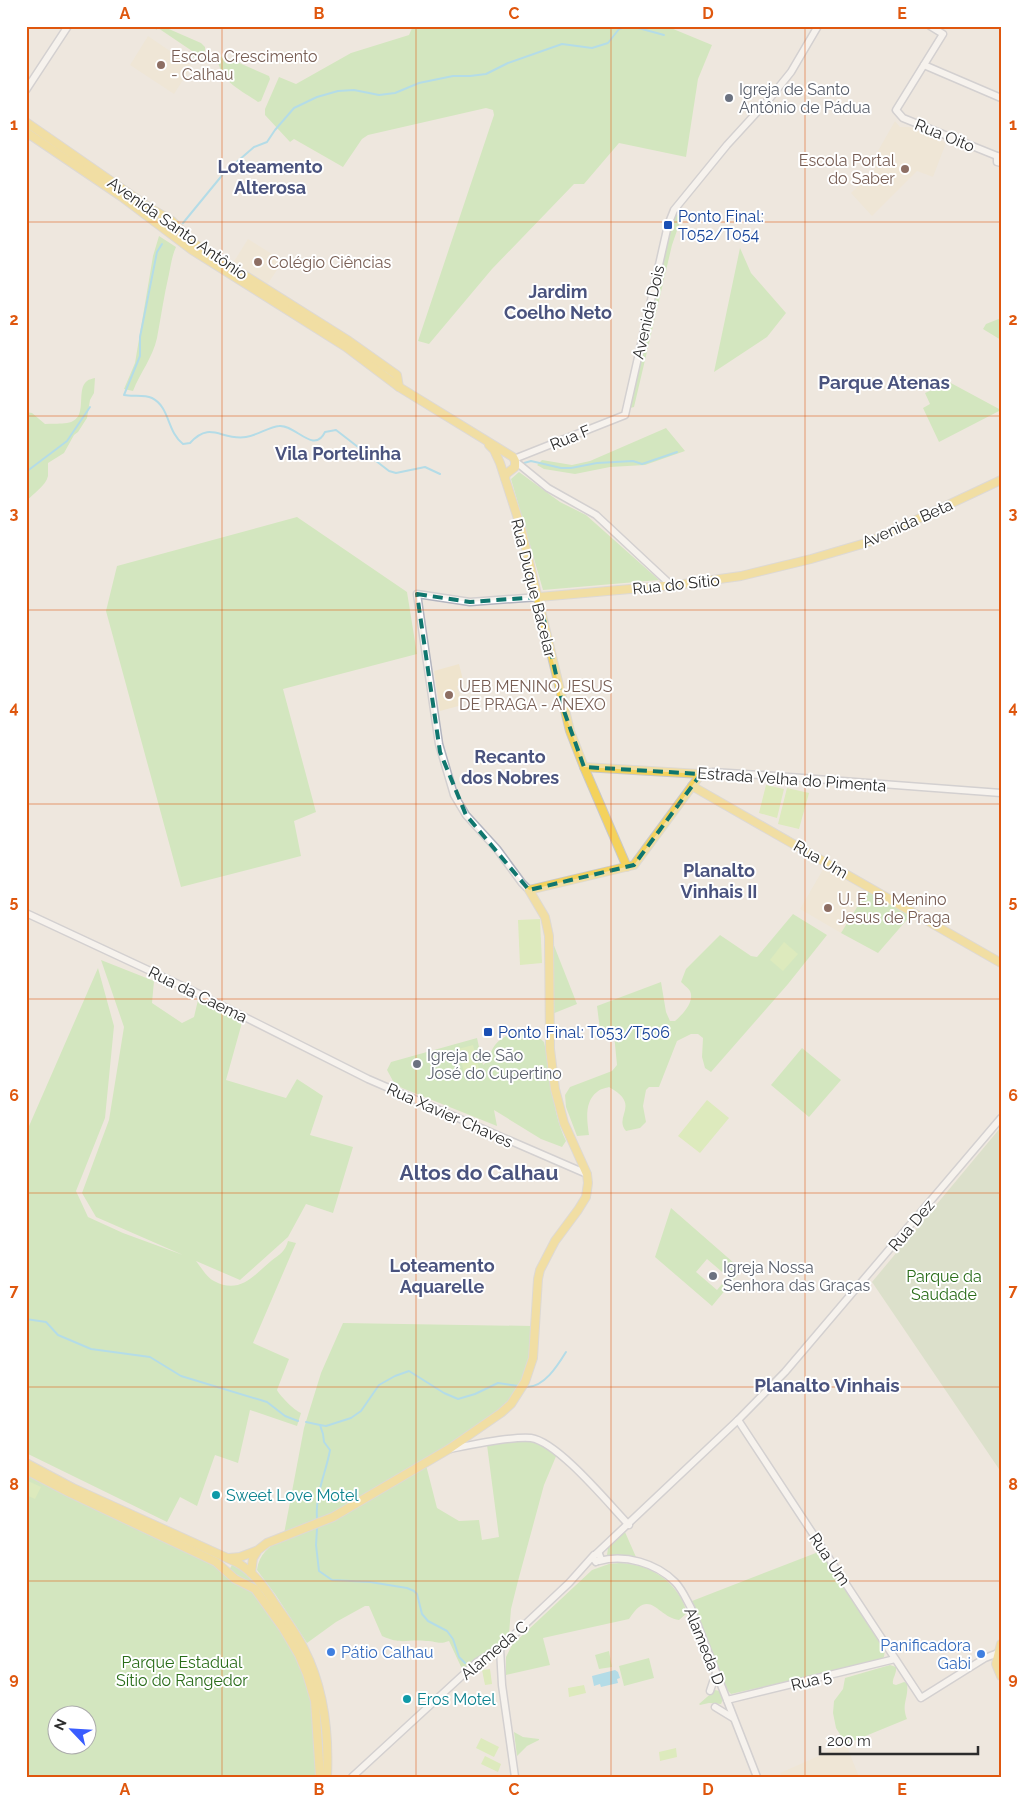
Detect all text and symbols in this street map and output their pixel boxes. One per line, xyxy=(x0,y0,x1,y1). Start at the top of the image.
text: A xyxy=(120,4,131,23)
text: B xyxy=(314,4,325,23)
text: C xyxy=(509,4,520,23)
text: D xyxy=(702,4,714,23)
text: E xyxy=(897,4,907,23)
place label: Escola Crescimento - Calhau xyxy=(171,47,318,84)
marker: Escola Crescimento - Calhau xyxy=(155,59,167,71)
place label: Igreja de Santo Antônio de Pádua xyxy=(739,80,870,117)
marker: Igreja de Santo Antônio de Pádua xyxy=(723,92,735,104)
text: 1 xyxy=(10,115,18,134)
street label: Rua Oito xyxy=(912,115,978,156)
text: 1 xyxy=(1009,115,1017,134)
place label: Escola Portal do Saber xyxy=(799,151,896,188)
district label: Loteamento Alterosa xyxy=(217,156,323,198)
marker: Escola Portal do Saber xyxy=(899,163,911,175)
street label: Avenida Santo Antônio xyxy=(104,173,251,284)
place label: Ponto Final: T052/T054 xyxy=(678,207,764,244)
marker: Ponto Final: T052/T054 xyxy=(662,219,674,231)
place label: Colégio Ciências xyxy=(268,253,391,272)
marker: Colégio Ciências xyxy=(252,256,264,268)
street label: Avenida Dois xyxy=(628,263,669,361)
district label: Jardim Coelho Neto xyxy=(504,281,612,323)
text: 2 xyxy=(9,310,19,329)
text: 2 xyxy=(1008,310,1018,329)
district label: Parque Atenas xyxy=(818,371,950,393)
street label: Rua F xyxy=(547,421,593,454)
district label: Vila Portelinha xyxy=(275,443,401,464)
street label: Avenida Beta xyxy=(859,495,956,552)
text: 3 xyxy=(10,504,19,523)
text: 3 xyxy=(1009,504,1018,523)
street label: Rua Duque Bacelar xyxy=(507,517,560,660)
street label: Rua do Sítio xyxy=(631,570,721,599)
place label: UEB MENINO JESUS DE PRAGA - ANEXO xyxy=(459,677,613,714)
marker: UEB MENINO JESUS DE PRAGA - ANEXO xyxy=(443,689,455,701)
text: 4 xyxy=(9,698,19,717)
text: 4 xyxy=(1008,698,1018,717)
district label: Recanto dos Nobres xyxy=(461,746,559,788)
street label: Estrada Velha do Pimenta xyxy=(697,763,887,796)
street label: Rua Um xyxy=(790,836,851,882)
district label: Planalto Vinhais II xyxy=(681,860,757,902)
place label: U. E. B. Menino Jesus de Praga xyxy=(838,890,950,927)
text: 5 xyxy=(10,892,19,911)
text: 5 xyxy=(1009,892,1018,911)
marker: U. E. B. Menino Jesus de Praga xyxy=(822,902,834,914)
street label: Rua da Caema xyxy=(145,962,250,1027)
place label: Ponto Final: T053/T506 xyxy=(498,1023,670,1042)
marker: Ponto Final: T053/T506 xyxy=(482,1026,494,1038)
place label: Igreja de São José do Cupertino xyxy=(427,1046,562,1083)
marker: Igreja de São José do Cupertino xyxy=(411,1058,423,1070)
street label: Rua Xavier Chaves xyxy=(384,1079,516,1152)
text: 6 xyxy=(9,1086,19,1105)
text: 6 xyxy=(1008,1086,1018,1105)
district label: Altos do Calhau xyxy=(400,1160,558,1185)
street label: Rua Dez xyxy=(884,1196,938,1255)
district label: Loteamento Aquarelle xyxy=(389,1255,495,1297)
place label: Igreja Nossa Senhora das Graças xyxy=(723,1258,870,1295)
park label: Parque da Saudade xyxy=(906,1267,982,1304)
marker: Igreja Nossa Senhora das Graças xyxy=(707,1270,719,1282)
text: 7 xyxy=(10,1281,19,1300)
text: 7 xyxy=(1009,1281,1018,1300)
district label: Planalto Vinhais xyxy=(754,1374,900,1396)
text: 8 xyxy=(9,1475,19,1494)
text: 8 xyxy=(1008,1475,1018,1494)
place label: Sweet Love Motel xyxy=(226,1486,359,1505)
marker: Sweet Love Motel xyxy=(210,1489,222,1501)
street label: Rua Um xyxy=(805,1529,854,1589)
street label: Alameda D xyxy=(680,1605,729,1688)
street label: Alameda C xyxy=(457,1617,532,1684)
place label: Panificadora Gabi xyxy=(880,1636,971,1673)
place label: Pátio Calhau xyxy=(341,1643,434,1662)
marker: Pátio Calhau xyxy=(325,1646,337,1658)
marker: Panificadora Gabi xyxy=(975,1648,987,1660)
park label: Parque Estadual Sítio do Rangedor xyxy=(116,1653,248,1690)
street label: Rua 5 xyxy=(789,1666,834,1695)
text: 9 xyxy=(9,1669,19,1688)
text: 9 xyxy=(1008,1669,1018,1688)
place label: Eros Motel xyxy=(417,1690,496,1709)
marker: Eros Motel xyxy=(401,1693,413,1705)
north arrow xyxy=(48,1706,98,1756)
text: N xyxy=(51,1716,70,1733)
scale bar xyxy=(820,1723,977,1755)
text: 200 m xyxy=(827,1732,871,1750)
text: A xyxy=(120,1780,131,1799)
text: B xyxy=(314,1780,325,1799)
text: C xyxy=(509,1780,520,1799)
text: D xyxy=(702,1780,714,1799)
text: E xyxy=(897,1780,907,1799)

